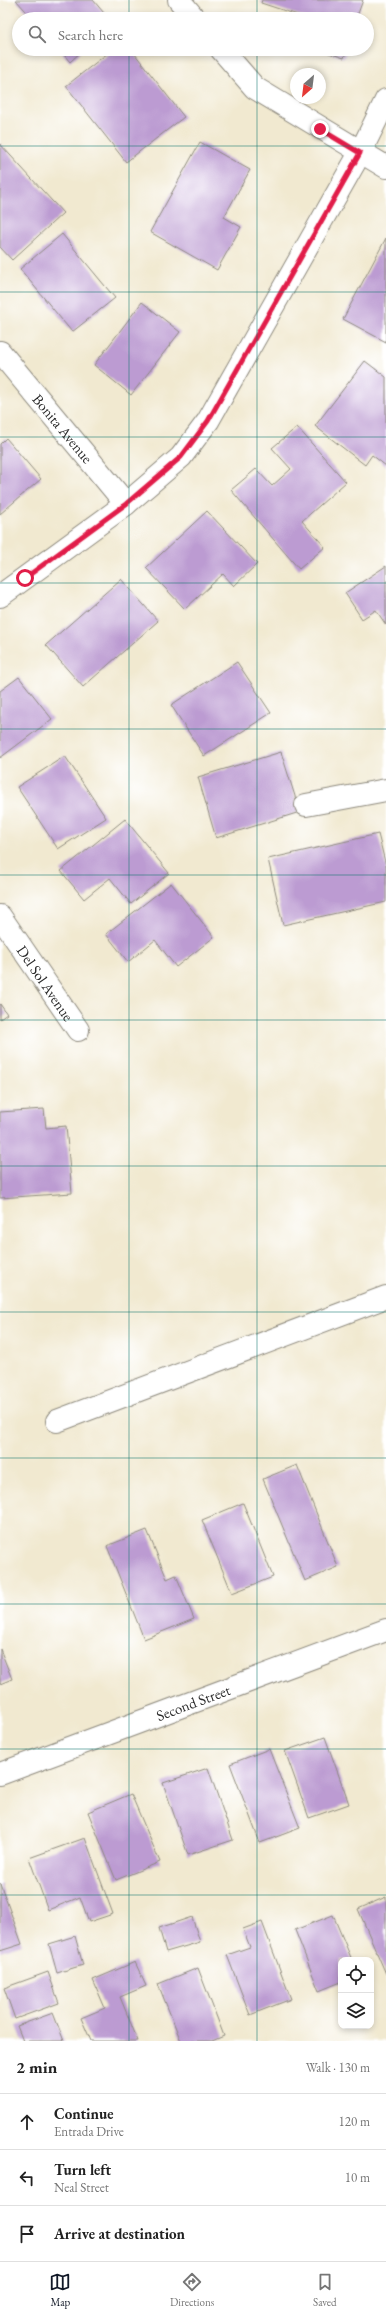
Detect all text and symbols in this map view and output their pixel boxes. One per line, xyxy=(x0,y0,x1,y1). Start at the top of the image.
search box xyxy=(12,12,374,56)
icon: search xyxy=(26,23,48,45)
text: Search here xyxy=(58,25,123,44)
north arrow xyxy=(290,68,326,104)
route end xyxy=(311,120,329,138)
street label: Bonita Avenue xyxy=(29,390,98,467)
route start xyxy=(16,569,34,587)
street label: Del Sol Avenue xyxy=(13,941,78,1025)
street label: Second Street xyxy=(153,1679,233,1724)
map controls xyxy=(338,1957,374,2029)
button: locate xyxy=(338,1957,374,1993)
button: layers xyxy=(338,1993,374,2029)
text: 2 min xyxy=(16,2056,57,2078)
text: Walk · 130 m xyxy=(306,2059,370,2076)
text: Continue xyxy=(54,2104,114,2123)
icon: ahead xyxy=(16,2111,38,2133)
text: 120 m xyxy=(339,2113,370,2130)
text: Entrada Drive xyxy=(54,2123,124,2140)
text: Turn left xyxy=(54,2160,111,2179)
icon: left xyxy=(16,2167,38,2189)
text: 10 m xyxy=(345,2169,370,2186)
text: Neal Street xyxy=(54,2179,109,2196)
icon: arrive xyxy=(16,2223,38,2245)
text: Arrive at destination xyxy=(54,2224,185,2243)
tab: Map xyxy=(49,2271,71,2309)
tab: Directions xyxy=(170,2271,214,2309)
tab: Saved xyxy=(313,2271,337,2309)

